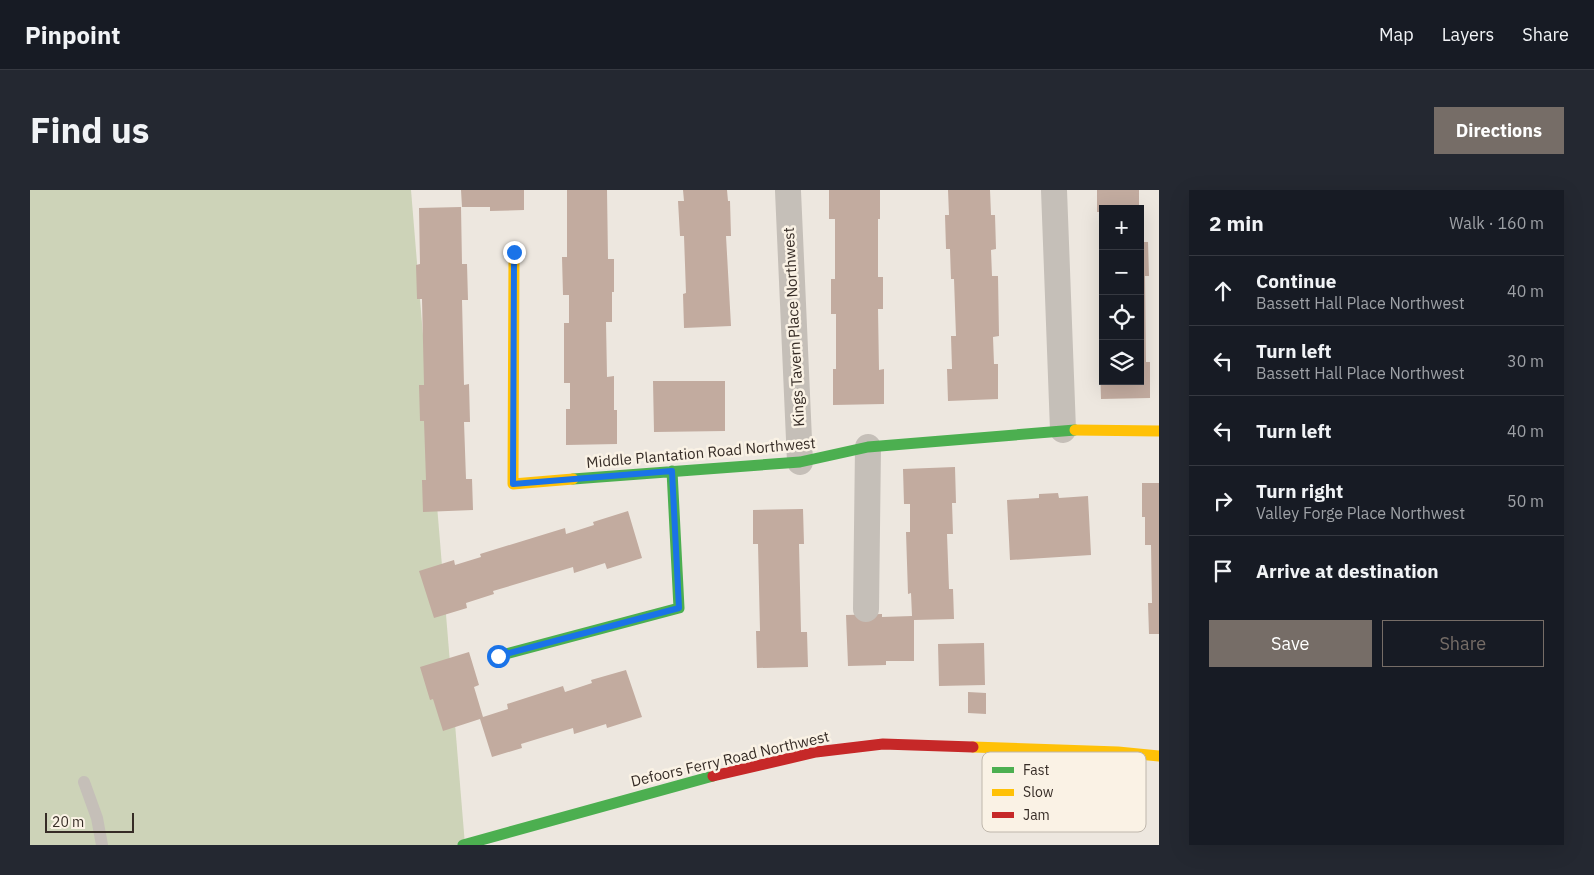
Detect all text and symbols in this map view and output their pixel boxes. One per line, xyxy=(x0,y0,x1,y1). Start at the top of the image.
text: Pinpoint xyxy=(25,19,120,51)
text: Map xyxy=(1379,23,1414,46)
text: Layers xyxy=(1442,23,1494,46)
text: Share xyxy=(1522,23,1569,46)
text: Find us xyxy=(30,107,149,153)
button: Directions xyxy=(1434,107,1564,154)
map controls xyxy=(1099,205,1144,385)
button: + xyxy=(1099,205,1144,250)
text: 2 min xyxy=(1209,209,1264,237)
text: Walk · 160 m xyxy=(1449,213,1544,233)
street label: Kings Tavern Place Northwest xyxy=(779,227,808,427)
route end xyxy=(503,241,526,264)
button: − xyxy=(1099,250,1144,295)
text: Continue xyxy=(1256,269,1336,293)
icon: ahead xyxy=(1209,277,1237,305)
text: 40 m xyxy=(1507,281,1544,301)
text: Bassett Hall Place Northwest xyxy=(1256,293,1465,313)
button: locate xyxy=(1099,295,1144,340)
text: Turn left xyxy=(1256,339,1332,363)
button: layers xyxy=(1099,340,1144,385)
icon: left xyxy=(1209,347,1237,375)
text: 30 m xyxy=(1507,351,1544,371)
text: Bassett Hall Place Northwest xyxy=(1256,363,1465,383)
icon: left xyxy=(1209,417,1237,445)
text: Turn left xyxy=(1256,419,1332,443)
text: 40 m xyxy=(1507,421,1544,441)
street label: Middle Plantation Road Northwest xyxy=(586,433,816,472)
text: Turn right xyxy=(1256,479,1343,503)
icon: right xyxy=(1209,487,1237,515)
text: 50 m xyxy=(1507,491,1544,511)
text: Valley Forge Place Northwest xyxy=(1256,503,1465,523)
icon: arrive xyxy=(1209,557,1237,585)
text: Arrive at destination xyxy=(1256,559,1439,583)
button: Save xyxy=(1209,620,1372,667)
button: Share xyxy=(1382,620,1544,667)
route start xyxy=(487,645,510,668)
street label: Defoors Ferry Road Northwest xyxy=(629,726,831,791)
legend xyxy=(982,752,1146,832)
text: Fast xyxy=(1023,761,1049,779)
text: Slow xyxy=(1023,783,1054,801)
text: Jam xyxy=(1023,806,1050,824)
scale bar xyxy=(45,810,134,833)
text: 20 m xyxy=(52,813,84,831)

